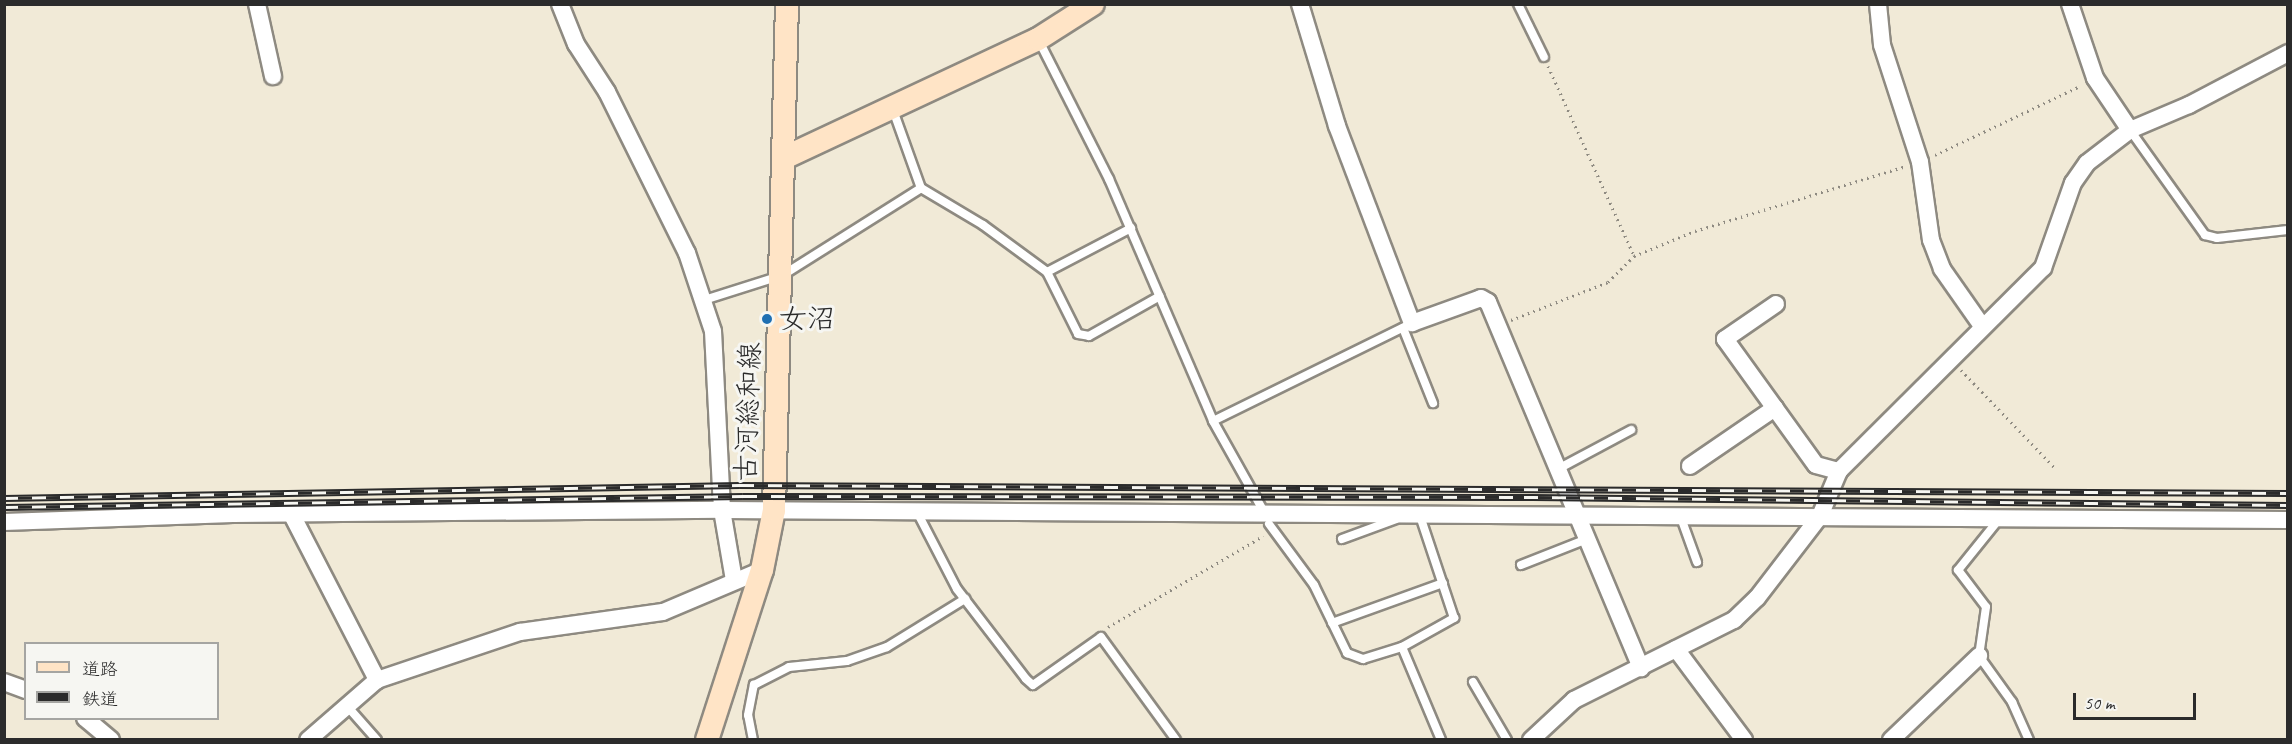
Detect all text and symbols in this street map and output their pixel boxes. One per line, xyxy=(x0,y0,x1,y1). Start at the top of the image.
place label: 女沼 xyxy=(779,302,835,336)
marker: 女沼 xyxy=(760,312,774,326)
street label: 古河総和線 xyxy=(729,341,767,483)
legend xyxy=(24,642,219,720)
text: 道路 xyxy=(82,658,118,680)
scale bar xyxy=(2076,681,2199,719)
text: 鉄道 xyxy=(82,688,118,710)
text: 50 m xyxy=(2084,692,2115,714)

